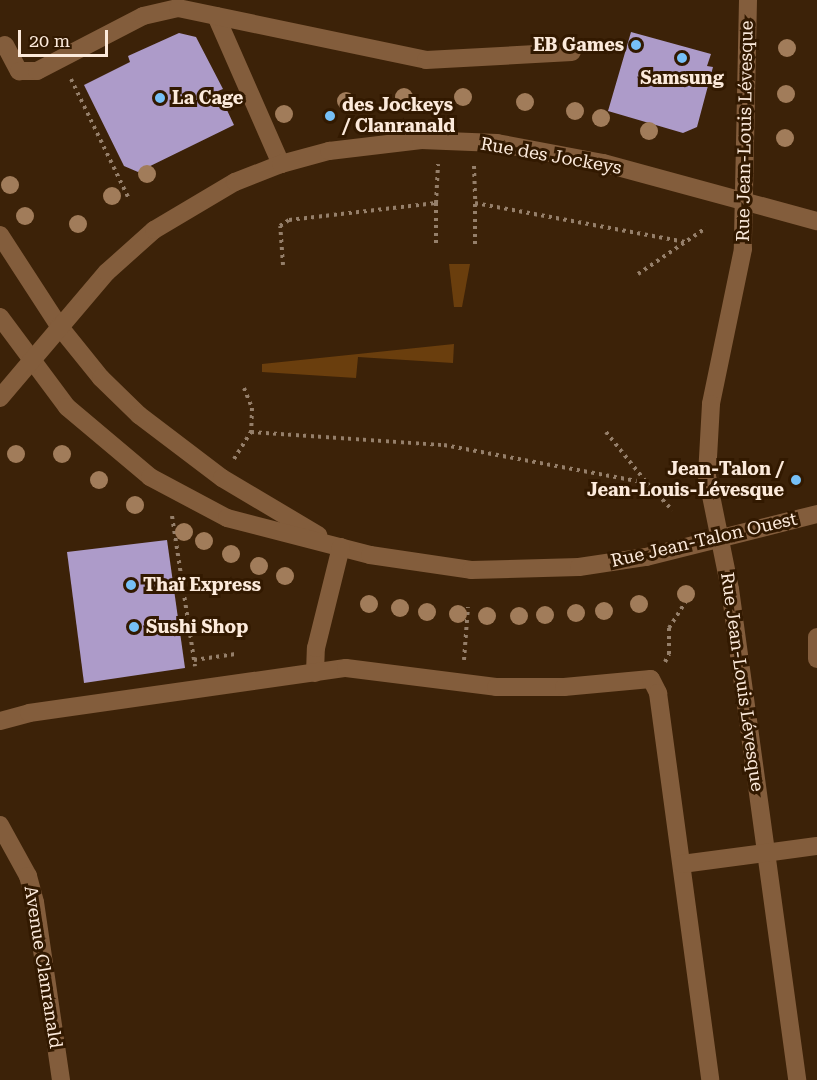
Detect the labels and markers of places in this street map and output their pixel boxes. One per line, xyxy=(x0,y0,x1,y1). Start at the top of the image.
place label: EB Games xyxy=(533,34,624,56)
marker: EB Games xyxy=(629,38,643,52)
marker: Samsung xyxy=(675,51,689,65)
place label: Samsung xyxy=(640,67,724,89)
place label: La Cage xyxy=(172,87,243,109)
marker: La Cage xyxy=(153,91,167,105)
place label: des Jockeys / Clanranald xyxy=(342,95,455,138)
marker: des Jockeys / Clanranald xyxy=(323,109,337,123)
place label: Jean-Talon / Jean-Louis-Lévesque xyxy=(587,459,784,502)
marker: Jean-Talon / Jean-Louis-Lévesque xyxy=(789,473,803,487)
place label: Thaï Express xyxy=(143,574,261,596)
marker: Thaï Express xyxy=(124,578,138,592)
place label: Sushi Shop xyxy=(146,616,248,638)
marker: Sushi Shop xyxy=(127,620,141,634)

